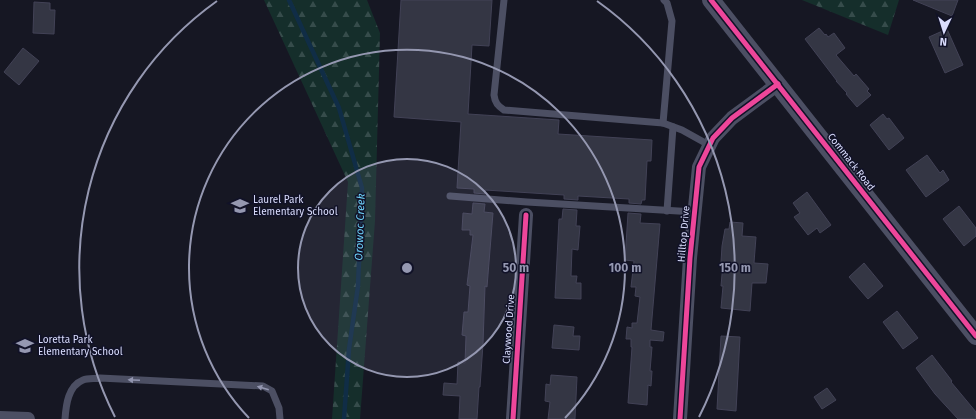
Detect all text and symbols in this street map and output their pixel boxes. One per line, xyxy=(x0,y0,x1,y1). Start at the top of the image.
north arrow xyxy=(924,12,964,52)
text: N xyxy=(939,35,947,48)
street label: Commack Road xyxy=(825,131,877,193)
water label: Orowoc Creek xyxy=(352,193,368,261)
place label: Laurel Park Elementary School xyxy=(253,194,338,218)
school or university icon: Laurel Park Elementary School xyxy=(230,196,250,216)
street label: Hilltop Drive xyxy=(676,205,692,263)
centre of rings xyxy=(400,261,414,275)
text: 50 m xyxy=(503,261,529,275)
text: 100 m xyxy=(609,261,641,275)
text: 150 m xyxy=(719,261,751,275)
street label: Claywood Drive xyxy=(501,294,517,364)
place label: Loretta Park Elementary School xyxy=(38,334,123,358)
school or university icon: Loretta Park Elementary School xyxy=(15,336,35,356)
one-way arrow xyxy=(128,376,140,383)
one-way arrow xyxy=(257,385,269,391)

